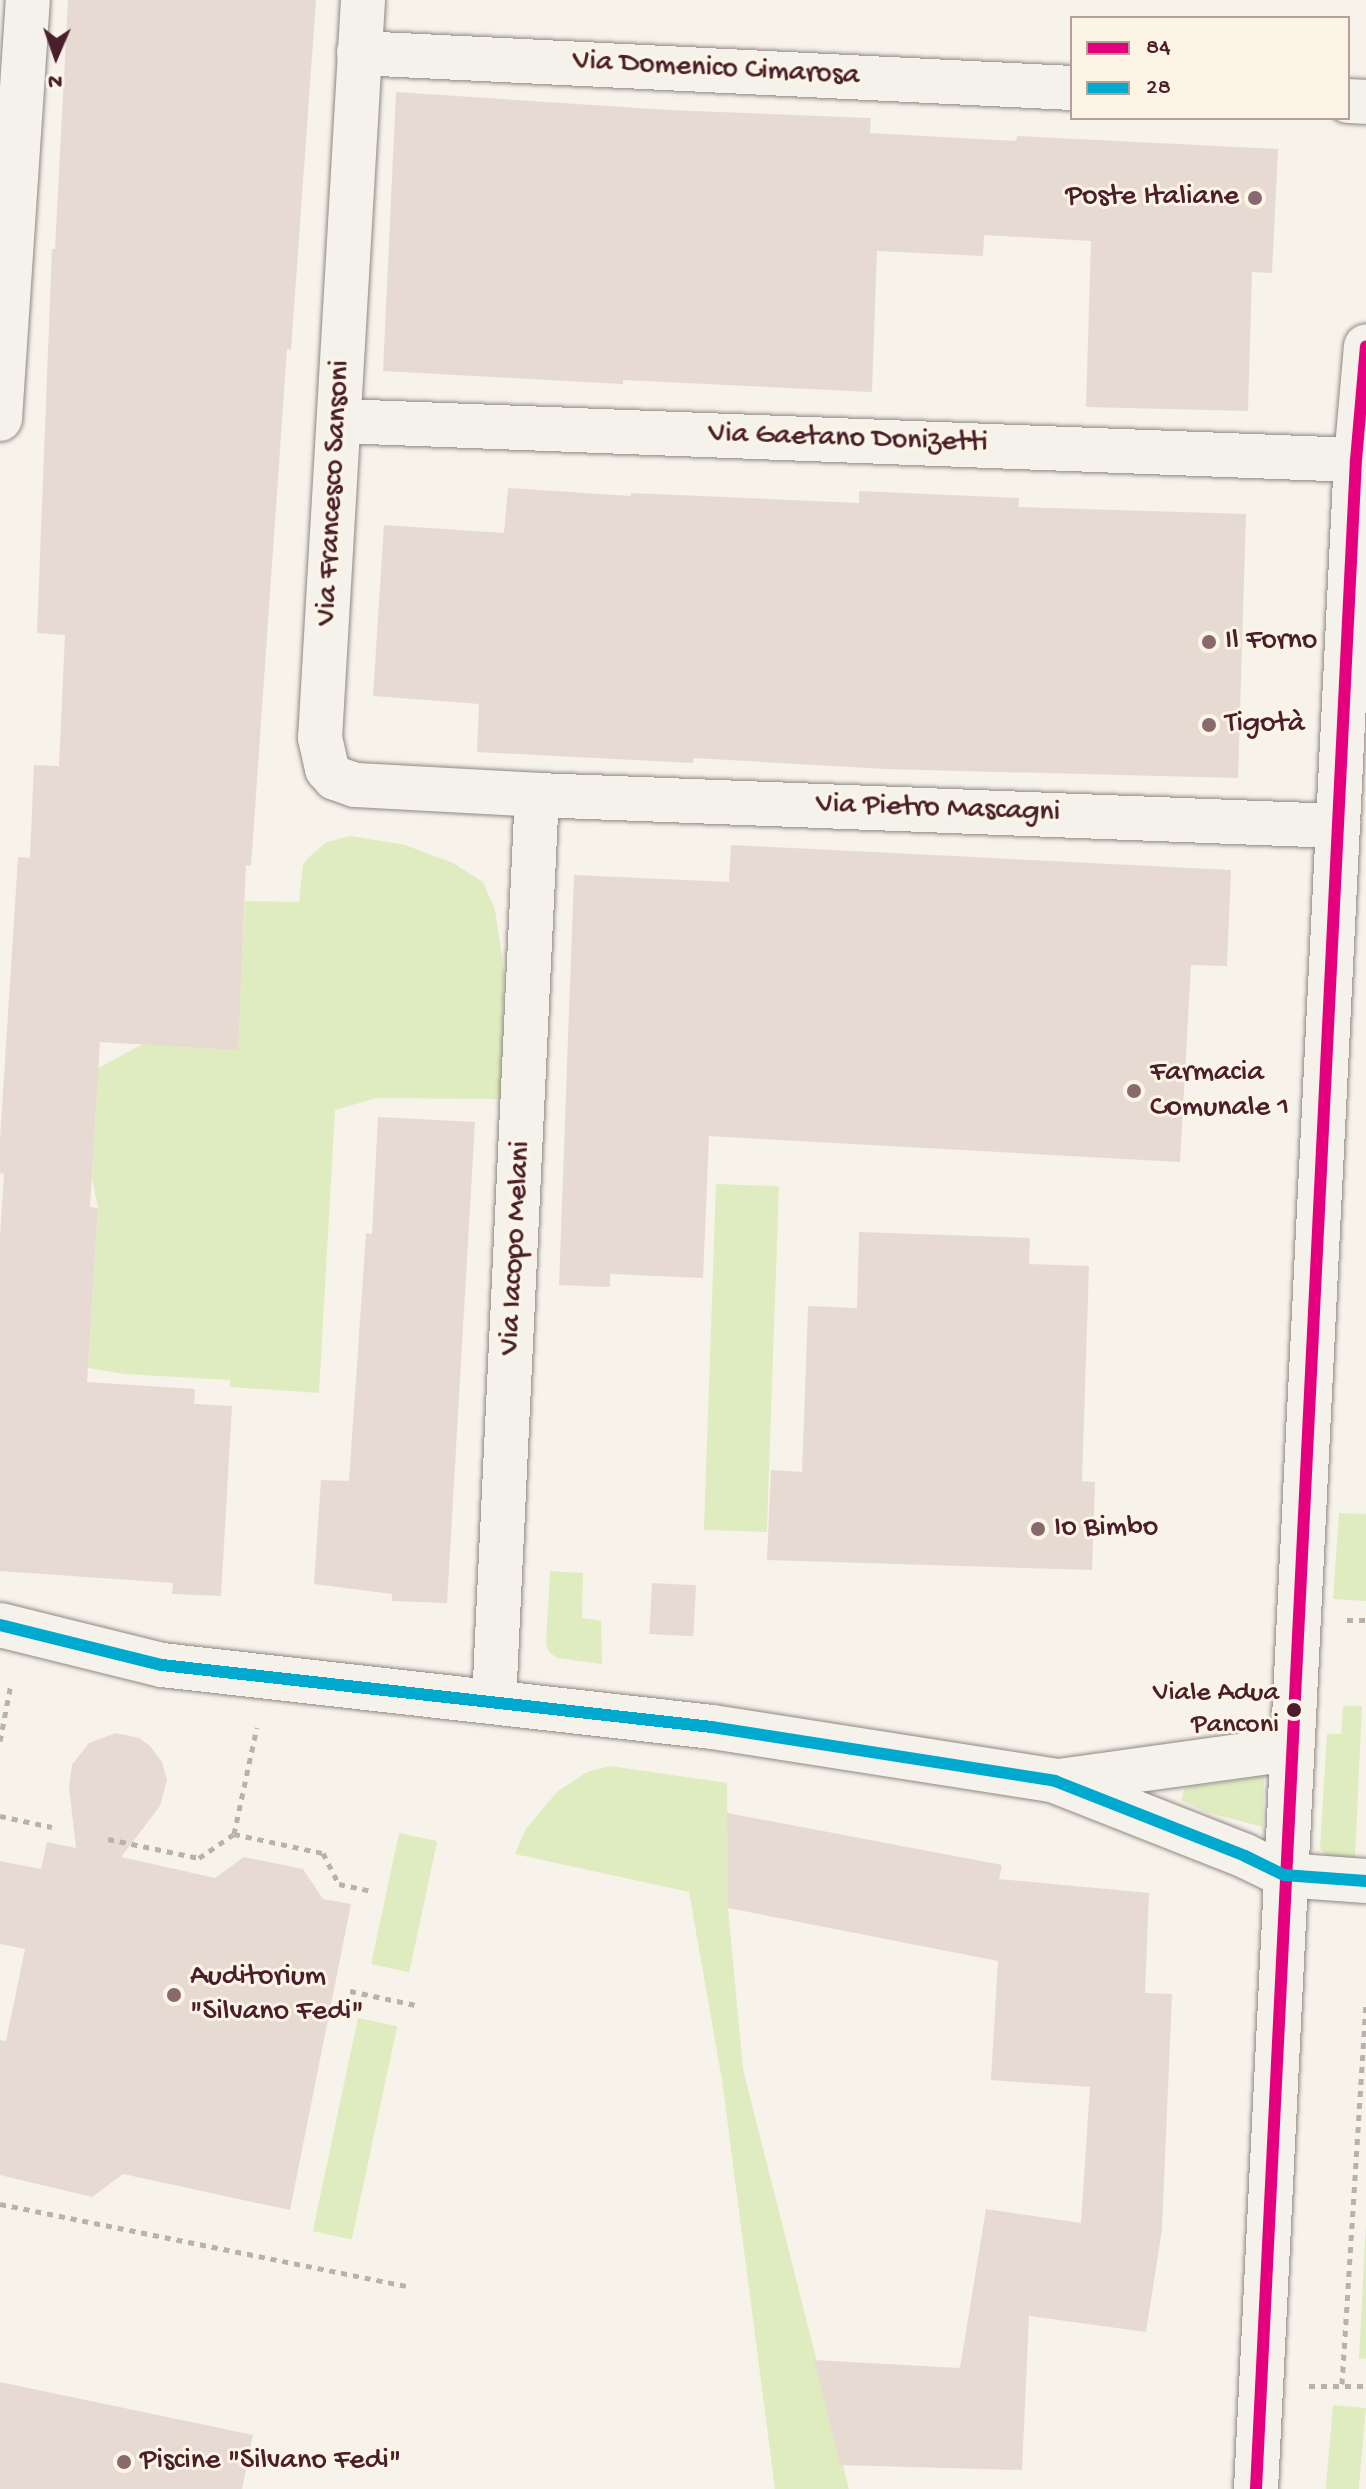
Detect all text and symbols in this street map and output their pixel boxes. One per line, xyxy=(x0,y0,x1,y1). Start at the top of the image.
north arrow xyxy=(16,16,96,96)
legend xyxy=(1070,16,1350,120)
text: 84 xyxy=(1146,34,1171,63)
street label: Via Domenico Cimarosa xyxy=(572,45,860,95)
text: N xyxy=(48,67,63,93)
text: 28 xyxy=(1146,74,1171,103)
place label: Poste Italiane xyxy=(1065,180,1239,216)
marker: Poste Italiane xyxy=(1246,189,1264,207)
street label: Via Francesco Sansoni xyxy=(310,359,360,627)
street label: Via Gaetano Donizetti xyxy=(708,417,988,463)
place label: Il Forno xyxy=(1225,624,1317,660)
marker: Il Forno xyxy=(1200,633,1218,651)
place label: Tigotà xyxy=(1225,707,1305,743)
marker: Tigotà xyxy=(1200,716,1218,734)
street label: Via Pietro Mascagni xyxy=(815,788,1061,832)
place label: Farmacia Comunale 1 xyxy=(1150,1056,1289,1126)
marker: Farmacia Comunale 1 xyxy=(1125,1082,1143,1100)
street label: Via Iacopo Melani xyxy=(493,1140,541,1356)
place label: Io Bimbo xyxy=(1054,1511,1158,1547)
marker: Io Bimbo xyxy=(1029,1520,1047,1538)
place label: Viale Adua Panconi xyxy=(1153,1677,1279,1743)
marker: Viale Adua Panconi xyxy=(1286,1702,1302,1718)
place label: Auditorium "Silvano Fedi" xyxy=(190,1960,364,2030)
marker: Auditorium "Silvano Fedi" xyxy=(165,1986,183,2004)
place label: Piscine "Silvano Fedi" xyxy=(140,2444,401,2480)
marker: Piscine "Silvano Fedi" xyxy=(115,2453,133,2471)

